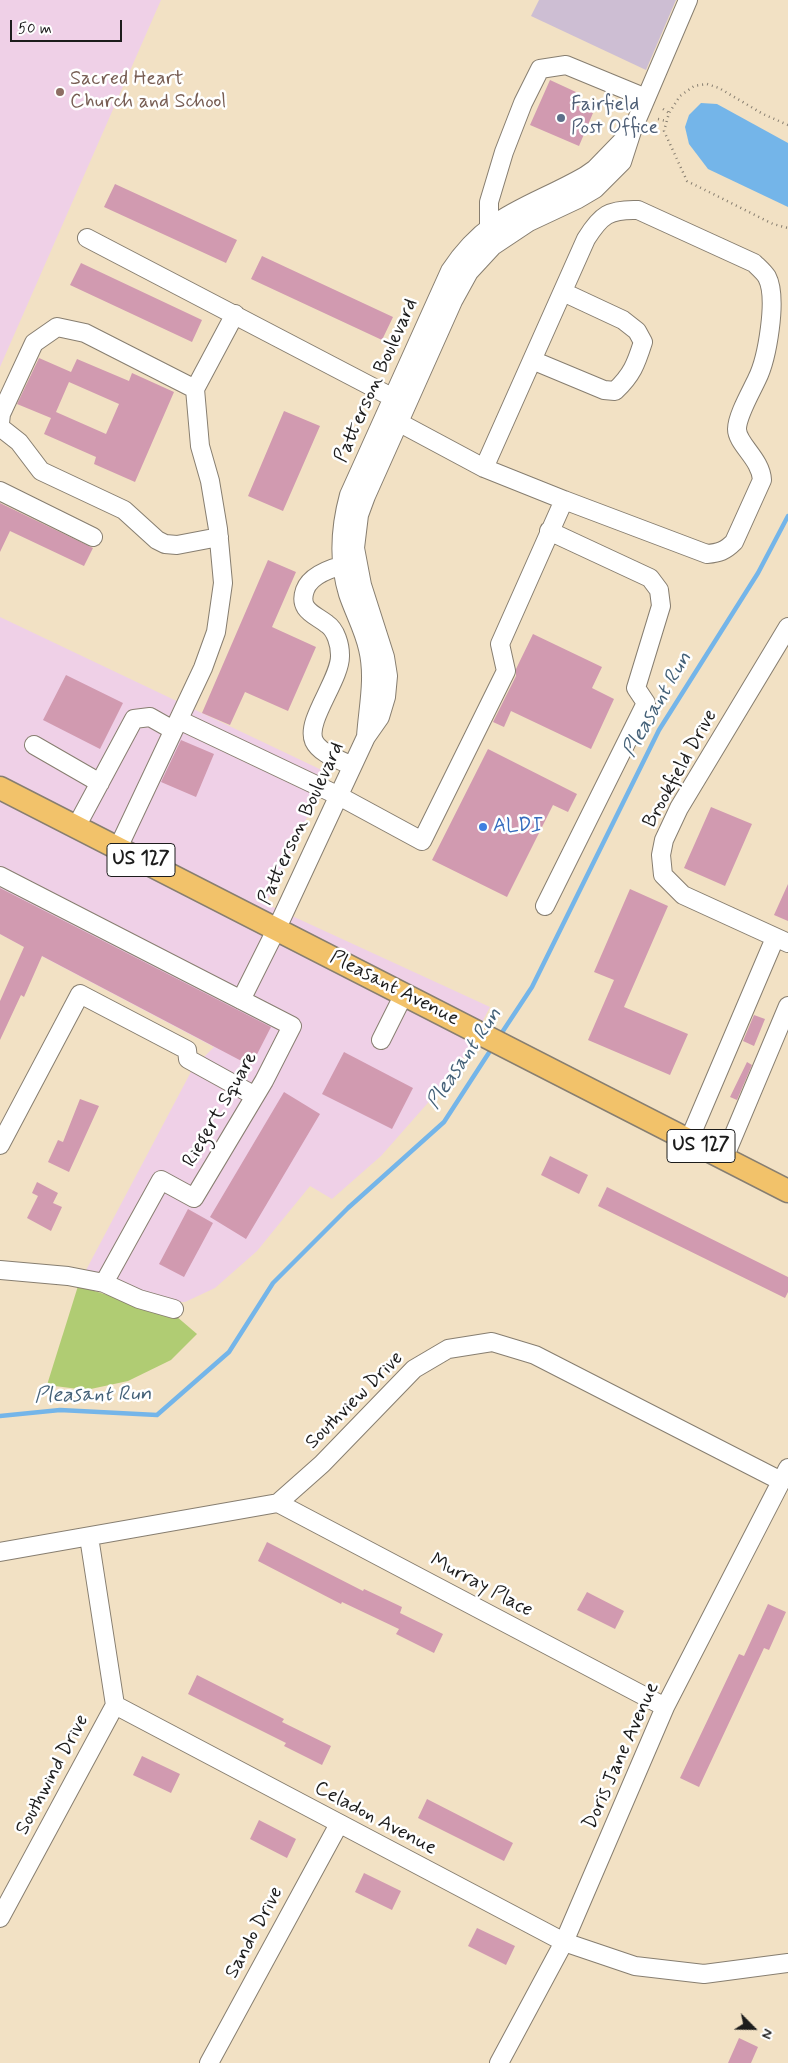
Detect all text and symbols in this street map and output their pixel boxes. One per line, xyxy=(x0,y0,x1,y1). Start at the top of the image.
scale bar xyxy=(12,10,125,42)
text: 50 m xyxy=(18,19,52,39)
place label: Sacred Heart Church and School xyxy=(70,68,226,115)
marker: Sacred Heart Church and School xyxy=(54,86,66,98)
place label: Fairfield Post Office xyxy=(571,94,658,141)
marker: Fairfield Post Office xyxy=(555,112,567,124)
street label: Patterson Boulevard xyxy=(330,295,424,467)
water label: Pleasant Run xyxy=(618,648,698,762)
street label: Brookfield Drive xyxy=(639,706,723,832)
street label: Patterson Boulevard xyxy=(254,739,350,909)
place label: ALDI xyxy=(493,815,543,839)
marker: ALDI xyxy=(477,821,489,833)
road number: US 127 xyxy=(107,844,175,876)
street label: Pleasant Avenue xyxy=(325,946,463,1032)
water label: Pleasant Run xyxy=(422,1003,508,1115)
street label: Riegert Square xyxy=(178,1048,264,1172)
road number: US 127 xyxy=(667,1130,735,1162)
street label: Southview Drive xyxy=(301,1347,409,1455)
water label: Pleasant Run xyxy=(34,1382,152,1410)
street label: Murray Place xyxy=(426,1549,536,1623)
street label: Doris Jane Avenue xyxy=(579,1679,665,1833)
street label: Southwind Drive xyxy=(11,1711,95,1839)
street label: Celadon Avenue xyxy=(310,1777,440,1861)
street label: Sando Drive xyxy=(221,1883,289,1983)
north arrow xyxy=(728,2003,778,2053)
text: N xyxy=(757,2026,777,2042)

